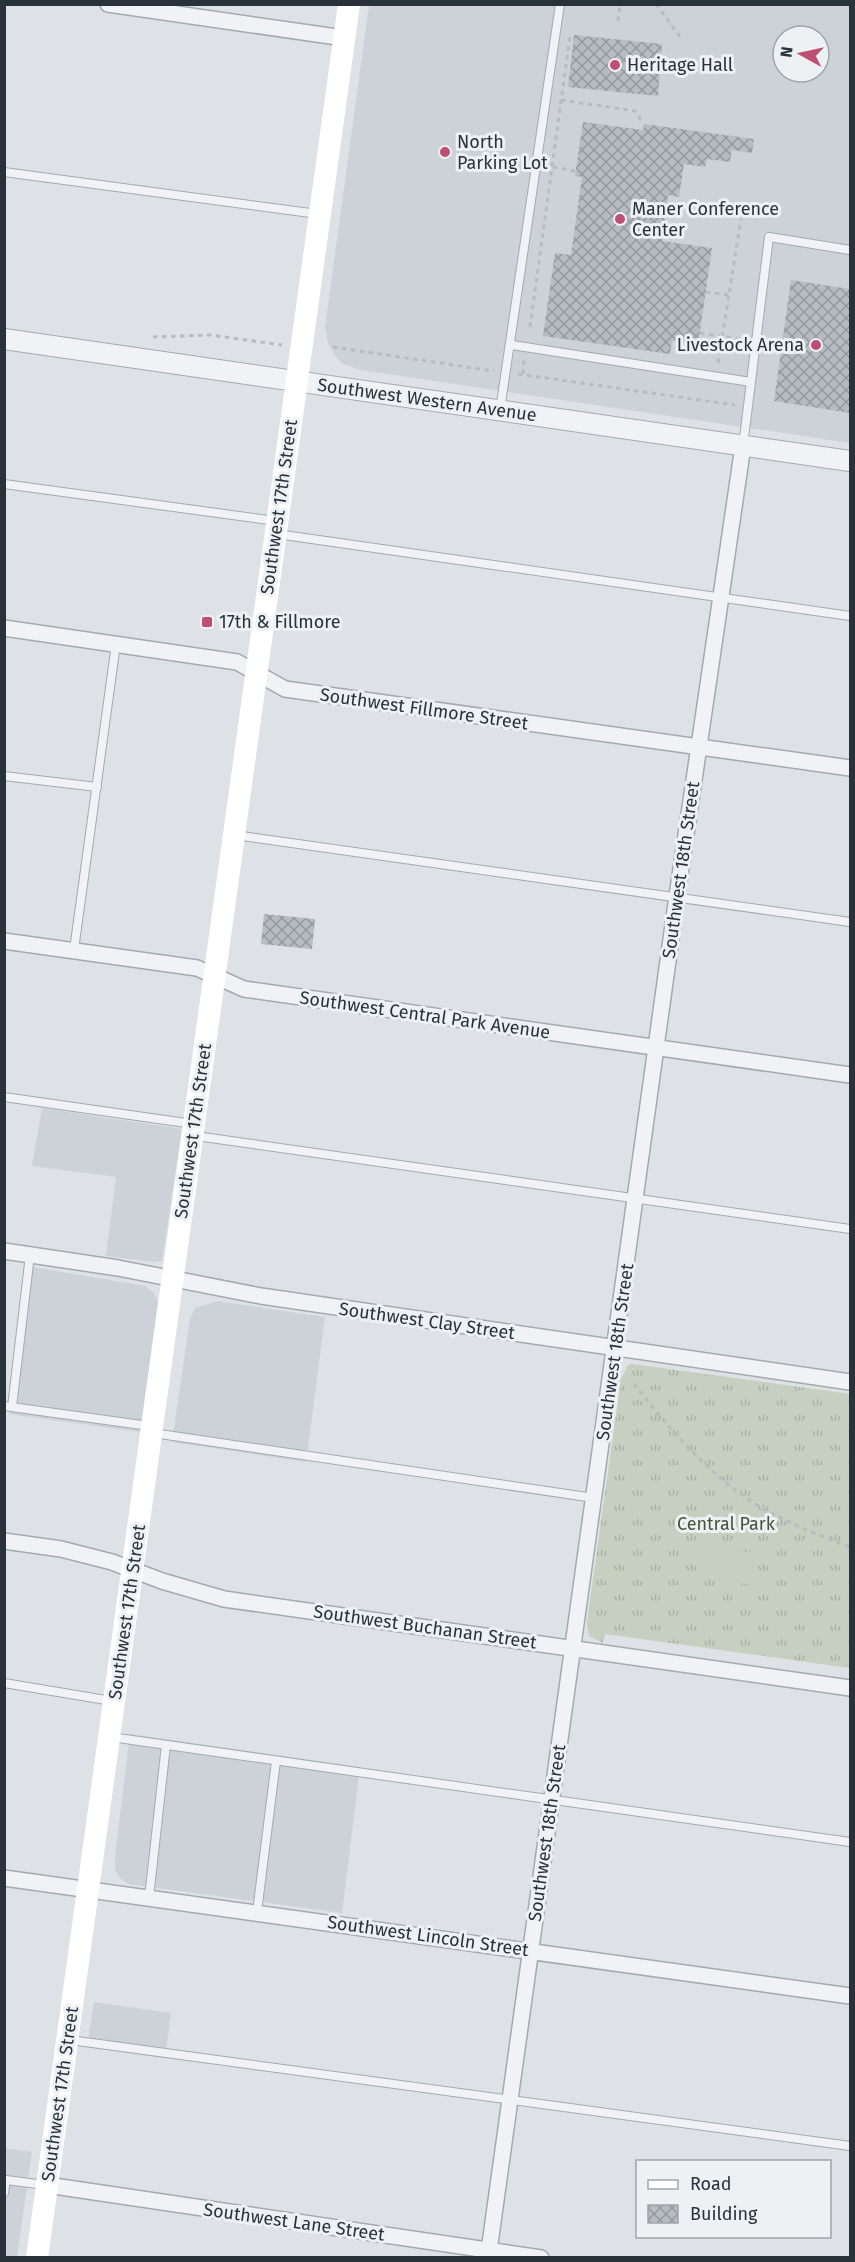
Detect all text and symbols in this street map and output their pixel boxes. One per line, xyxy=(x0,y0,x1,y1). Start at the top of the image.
north arrow xyxy=(771,24,831,84)
text: N xyxy=(776,45,797,59)
place label: Heritage Hall xyxy=(627,54,733,76)
marker: Heritage Hall xyxy=(608,58,622,72)
place label: North Parking Lot xyxy=(457,131,548,174)
marker: North Parking Lot xyxy=(438,145,452,159)
place label: Maner Conference Center xyxy=(632,198,779,241)
marker: Maner Conference Center xyxy=(613,212,627,226)
place label: Livestock Arena xyxy=(677,334,804,356)
marker: Livestock Arena xyxy=(809,338,823,352)
street label: Southwest Western Avenue xyxy=(316,374,538,426)
street label: Southwest 17th Street xyxy=(256,417,302,596)
place label: 17th & Fillmore xyxy=(219,611,340,633)
marker: 17th & Fillmore xyxy=(200,615,214,629)
street label: Southwest Fillmore Street xyxy=(319,684,530,735)
street label: Southwest 18th Street xyxy=(658,780,704,960)
street label: Southwest Central Park Avenue xyxy=(298,987,552,1043)
street label: Southwest 17th Street xyxy=(170,1041,216,1220)
street label: Southwest 18th Street xyxy=(592,1262,638,1442)
street label: Southwest Clay Street xyxy=(338,1298,517,1344)
park label: Central Park xyxy=(677,1513,776,1535)
street label: Southwest 17th Street xyxy=(104,1522,150,1701)
street label: Southwest Buchanan Street xyxy=(312,1600,538,1654)
street label: Southwest 18th Street xyxy=(524,1743,570,1923)
street label: Southwest Lincoln Street xyxy=(326,1911,531,1961)
street label: Southwest 17th Street xyxy=(37,2004,83,2183)
legend xyxy=(636,2160,831,2238)
text: Road xyxy=(690,2173,732,2195)
street label: Southwest Lane Street xyxy=(202,2198,387,2246)
text: Building xyxy=(690,2203,758,2225)

